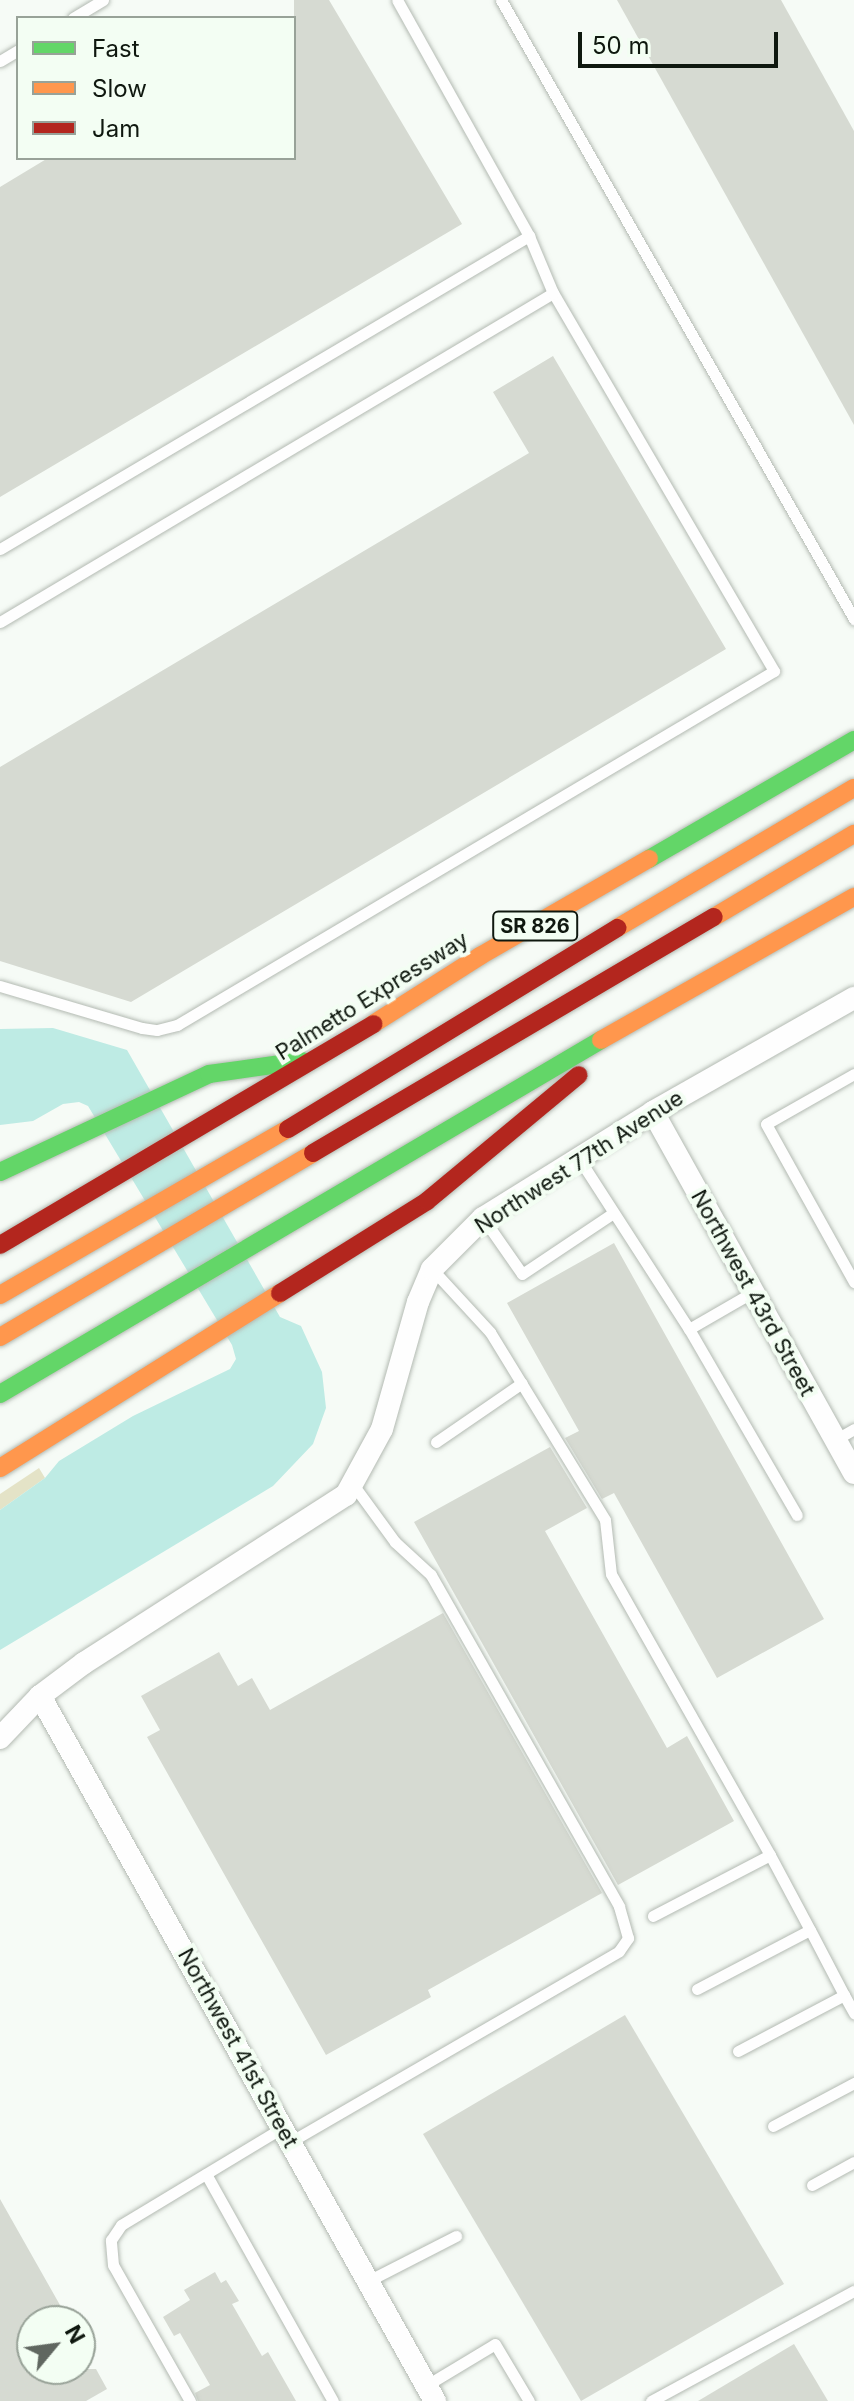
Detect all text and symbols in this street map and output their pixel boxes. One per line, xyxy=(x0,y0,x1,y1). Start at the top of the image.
legend xyxy=(16,16,296,160)
scale bar xyxy=(582,16,782,66)
text: 50 m xyxy=(592,31,650,60)
text: Fast xyxy=(92,34,140,63)
text: Slow xyxy=(92,74,147,103)
text: Jam xyxy=(92,114,140,143)
road number: SR 826 xyxy=(491,910,579,942)
street label: Palmetto Expressway xyxy=(271,926,473,1066)
street label: Northwest 77th Avenue xyxy=(470,1085,688,1239)
street label: Northwest 43rd Street xyxy=(685,1185,821,1401)
street label: Northwest 41st Street xyxy=(172,1944,304,2152)
north arrow xyxy=(16,2305,96,2385)
text: N xyxy=(60,2321,91,2348)

